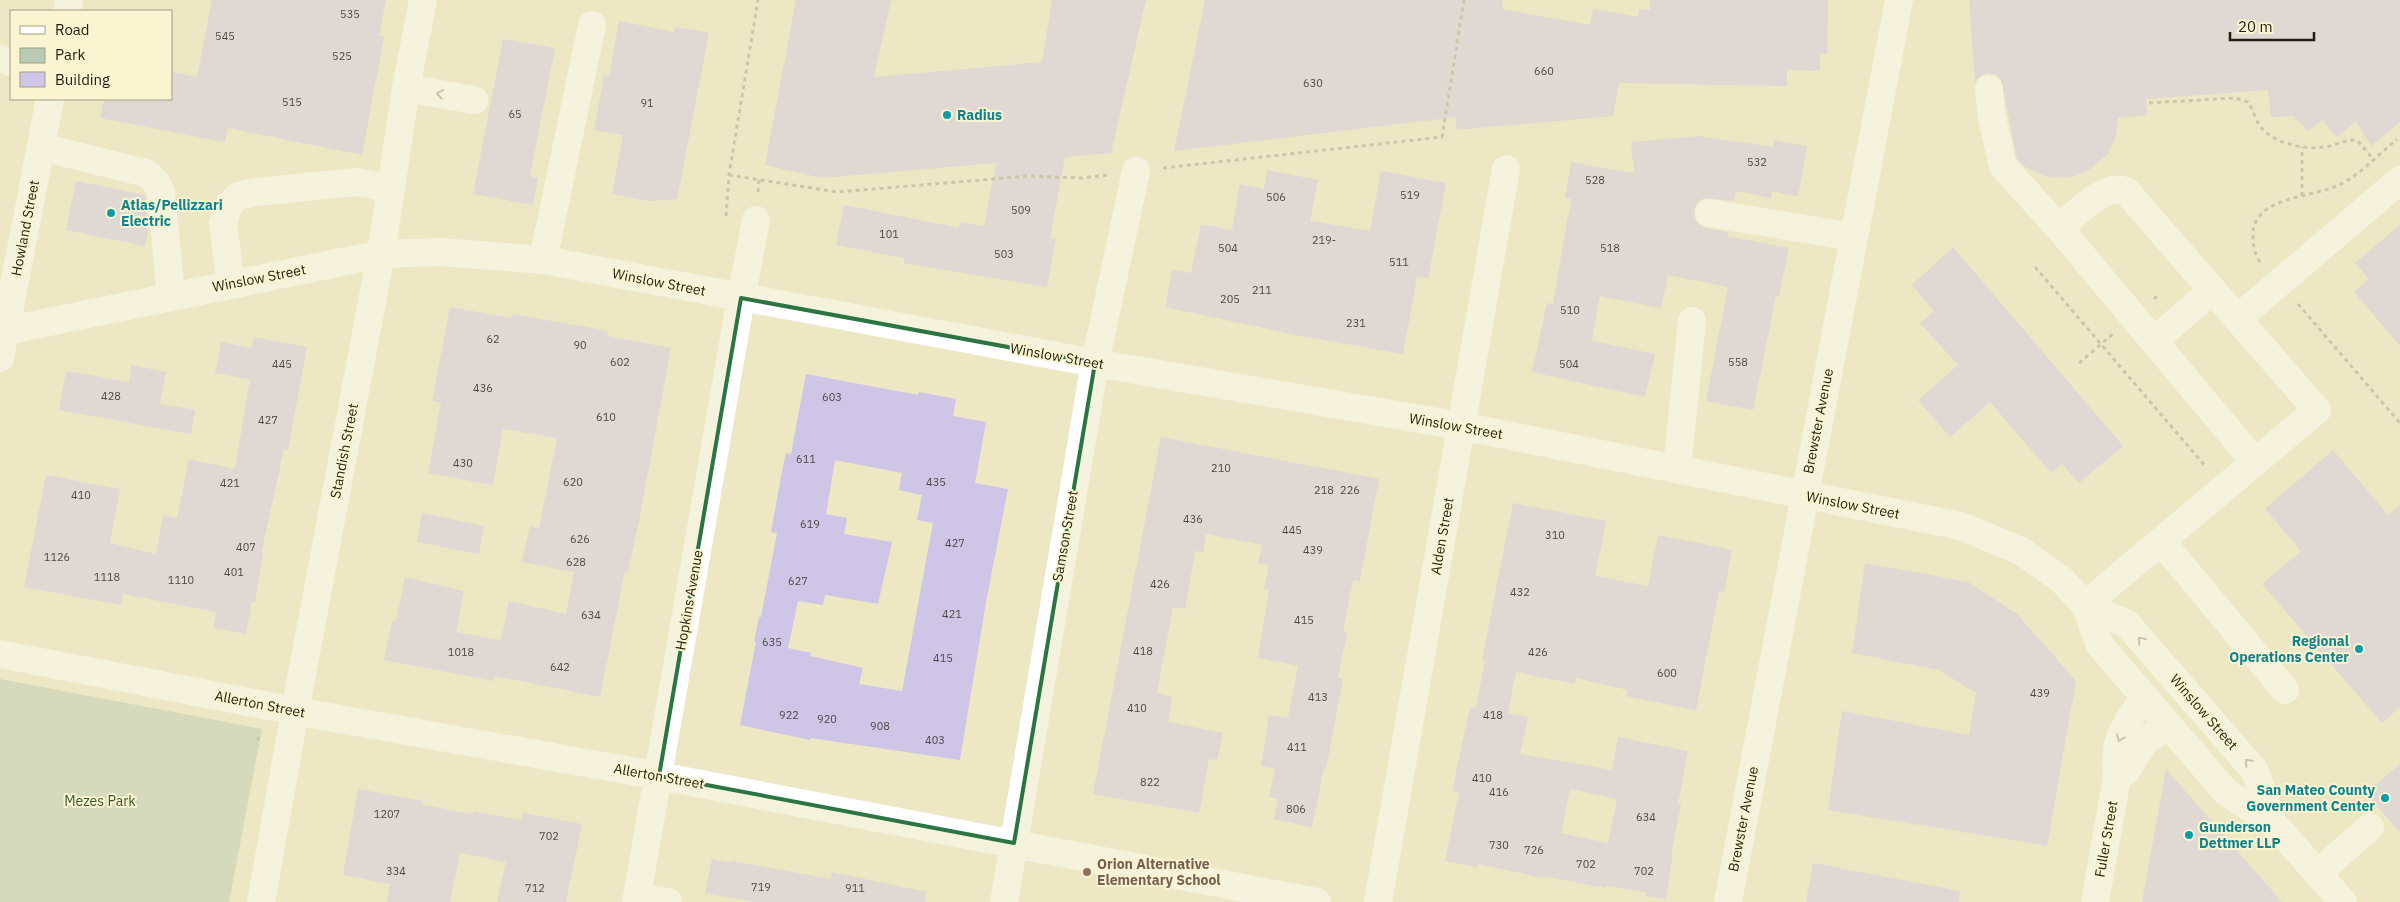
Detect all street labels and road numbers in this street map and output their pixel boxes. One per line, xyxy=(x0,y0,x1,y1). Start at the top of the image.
street label: Howland Street xyxy=(7,178,43,278)
street label: Winslow Street xyxy=(211,260,307,296)
street label: Winslow Street xyxy=(611,264,707,300)
street label: Winslow Street xyxy=(1009,339,1105,373)
street label: Brewster Avenue xyxy=(1799,366,1837,475)
street label: Standish Street xyxy=(326,402,362,500)
street label: Winslow Street xyxy=(1408,409,1504,443)
street label: Winslow Street xyxy=(1805,487,1901,523)
street label: Samson Street xyxy=(1048,489,1082,583)
street label: Alden Street xyxy=(1426,496,1458,576)
street label: Hopkins Avenue xyxy=(671,548,707,652)
street label: Winslow Street xyxy=(2166,670,2242,754)
street label: Allerton Street xyxy=(213,686,307,722)
street label: Allerton Street xyxy=(612,759,706,793)
street label: Brewster Avenue xyxy=(1724,764,1762,873)
street label: Fuller Street xyxy=(2090,799,2122,879)

